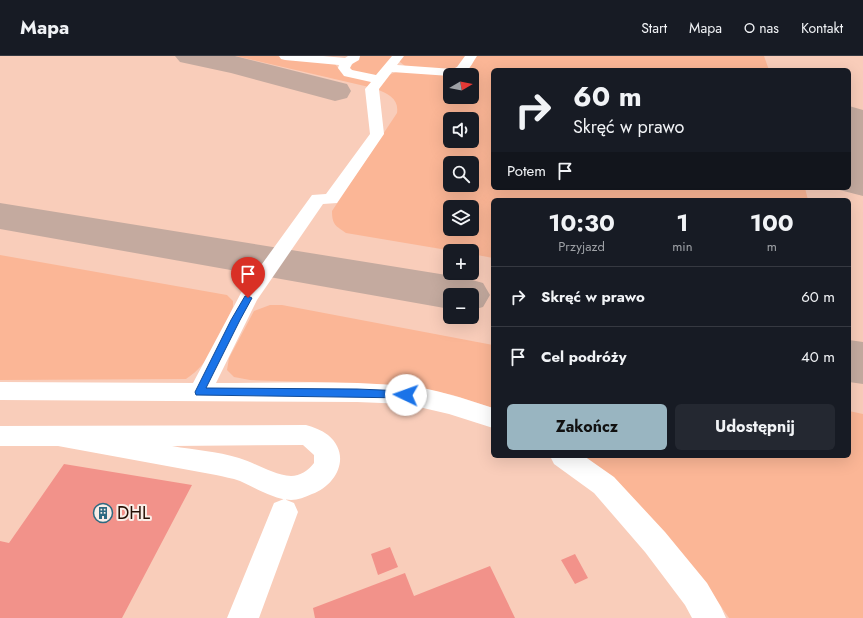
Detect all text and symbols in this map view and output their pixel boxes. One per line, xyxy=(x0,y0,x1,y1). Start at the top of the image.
text: Mapa xyxy=(20,14,69,41)
text: Start xyxy=(641,18,667,38)
text: Mapa xyxy=(689,18,722,38)
text: O nas xyxy=(744,18,779,38)
text: Kontakt xyxy=(801,18,843,38)
north arrow xyxy=(443,68,479,104)
map controls xyxy=(443,68,479,324)
text: 60 m xyxy=(573,76,642,117)
icon: right xyxy=(507,84,559,136)
button: sound xyxy=(443,112,479,148)
text: Skręć w prawo xyxy=(573,114,684,140)
button: search xyxy=(443,156,479,192)
text: Potem xyxy=(507,160,546,182)
icon: arrive xyxy=(554,160,576,182)
button: layers xyxy=(443,200,479,236)
text: 10:30 xyxy=(548,205,615,240)
text: 1 xyxy=(676,205,688,240)
text: 100 xyxy=(750,205,794,240)
text: Przyjazd xyxy=(558,237,605,256)
text: min xyxy=(672,237,692,256)
text: m xyxy=(767,237,777,256)
button: + xyxy=(443,244,479,280)
pin xyxy=(231,257,265,298)
icon: arrive xyxy=(237,263,259,285)
icon: right xyxy=(507,286,529,308)
text: Skręć w prawo xyxy=(541,286,645,308)
text: 60 m xyxy=(801,286,835,308)
button: − xyxy=(443,288,479,324)
icon: arrive xyxy=(507,346,529,368)
text: Cel podróży xyxy=(541,346,626,368)
text: 40 m xyxy=(801,346,835,368)
position arrow xyxy=(385,374,427,416)
button: Zakończ xyxy=(507,404,667,450)
button: Udostępnij xyxy=(675,404,835,450)
place label: DHL xyxy=(117,500,150,526)
building icon: DHL xyxy=(92,502,114,524)

